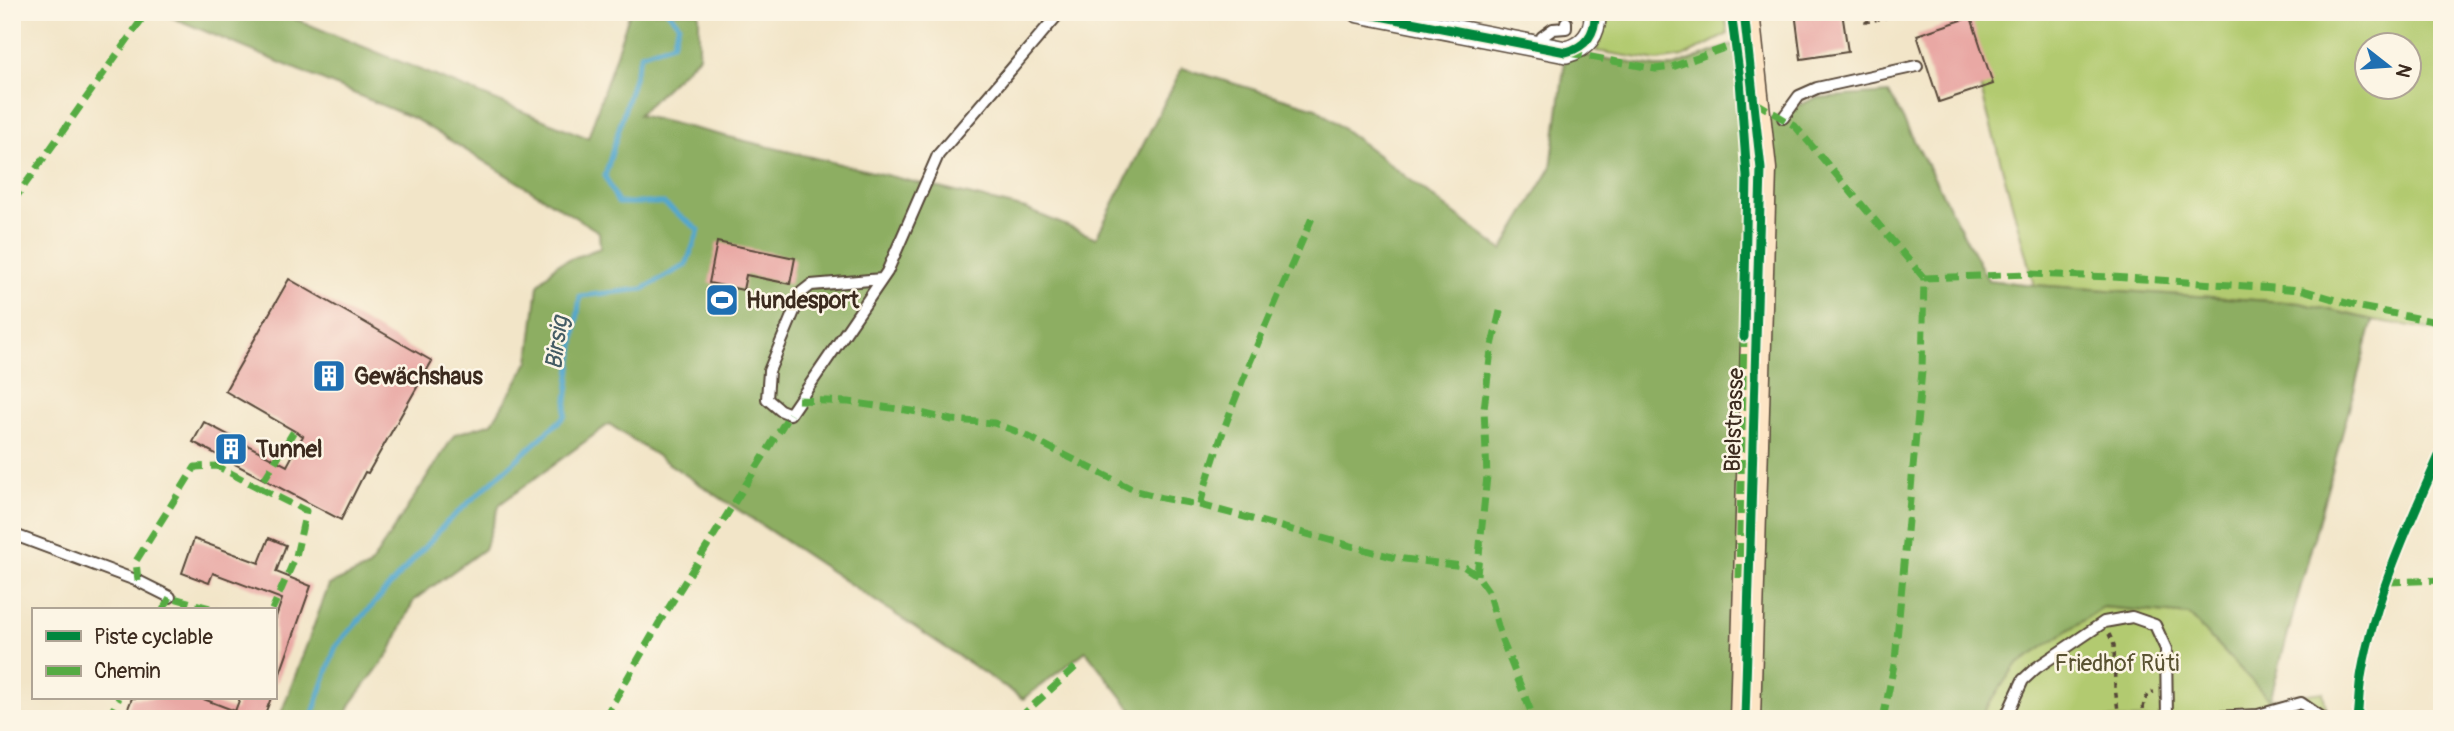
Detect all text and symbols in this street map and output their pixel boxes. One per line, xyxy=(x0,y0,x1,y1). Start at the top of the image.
north arrow xyxy=(2352,32,2422,102)
text: N xyxy=(2390,61,2417,80)
sports icon: Hundesport xyxy=(703,281,741,319)
place label: Hundesport xyxy=(746,286,860,315)
water label: Birsig xyxy=(539,313,575,371)
building icon: Gewächshaus xyxy=(310,357,348,395)
place label: Gewächshaus xyxy=(354,362,483,391)
street label: Bielstrasse xyxy=(1718,367,1750,473)
building icon: Tunnel xyxy=(212,430,250,468)
place label: Tunnel xyxy=(255,435,323,464)
legend xyxy=(32,608,276,700)
text: Piste cyclable xyxy=(94,624,213,651)
park label: Friedhof Rüti xyxy=(2055,649,2179,678)
text: Chemin xyxy=(94,658,161,685)

